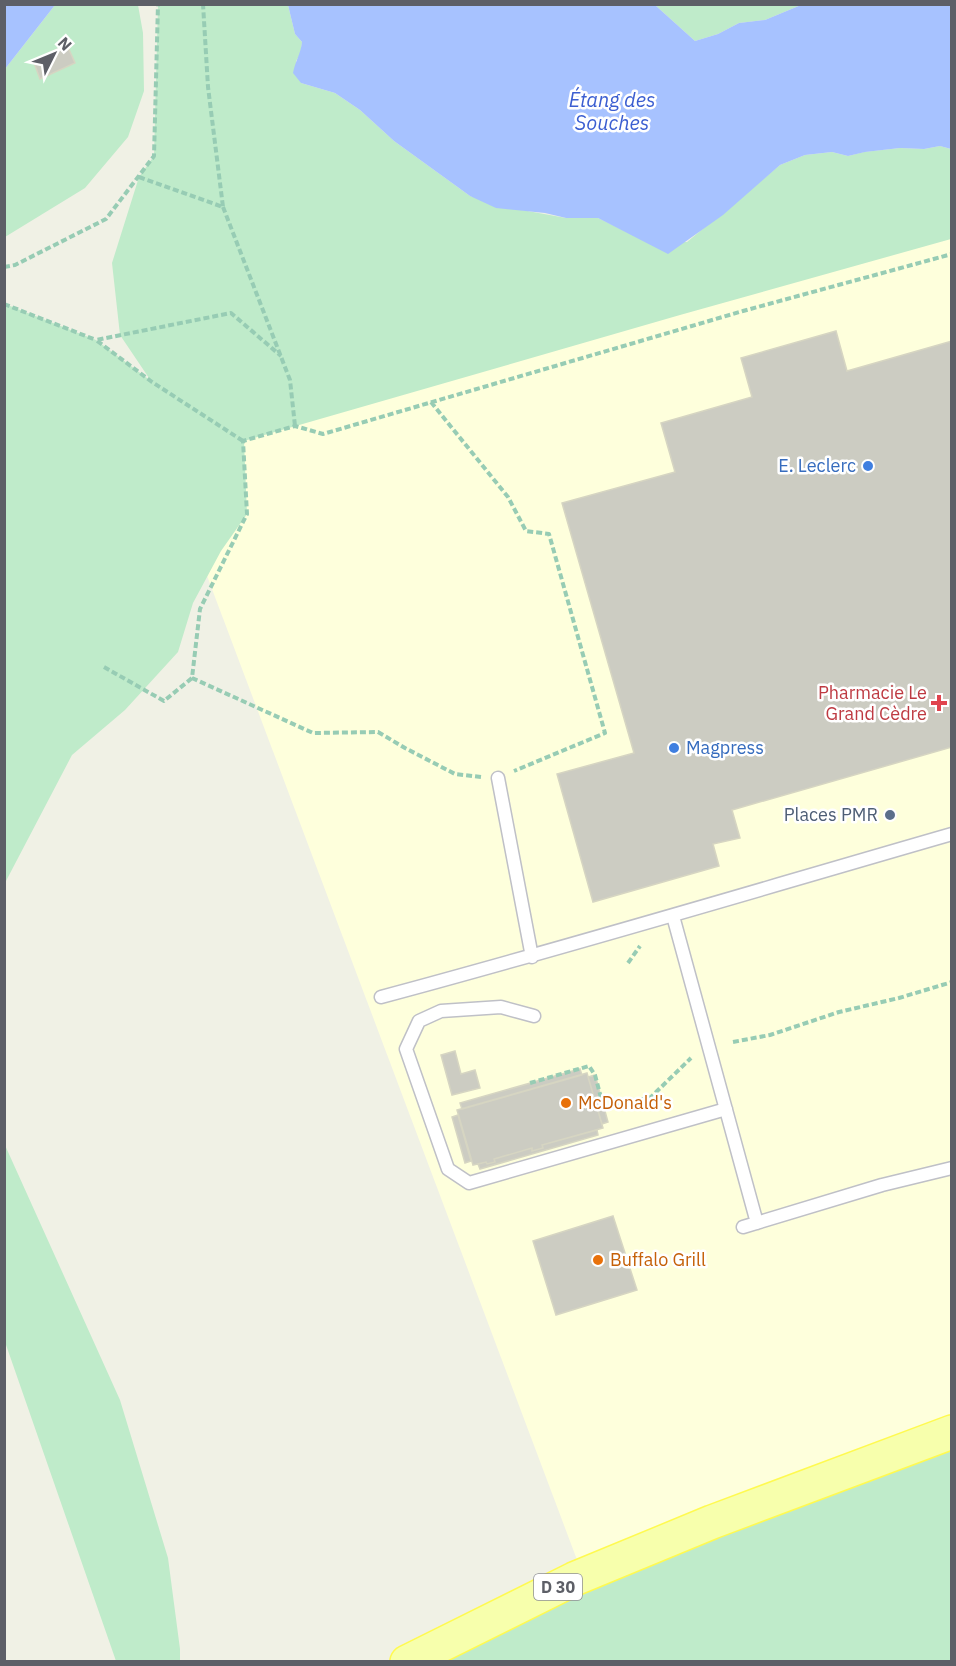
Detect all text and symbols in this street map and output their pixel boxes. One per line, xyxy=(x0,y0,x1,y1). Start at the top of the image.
north arrow xyxy=(24,24,84,84)
text: N xyxy=(54,33,76,55)
water label: Étang des Souches xyxy=(569,86,655,136)
place label: E. Leclerc xyxy=(778,454,856,477)
marker: E. Leclerc xyxy=(861,459,875,473)
place label: Pharmacie Le Grand Cèdre xyxy=(818,681,927,725)
marker: Pharmacie Le Grand Cèdre xyxy=(932,696,946,710)
place label: Magpress xyxy=(686,736,764,759)
marker: Magpress xyxy=(667,741,681,755)
place label: Places PMR xyxy=(784,803,878,826)
marker: Places PMR xyxy=(883,808,897,822)
place label: McDonald's xyxy=(578,1091,672,1114)
marker: McDonald's xyxy=(559,1096,573,1110)
place label: Buffalo Grill xyxy=(610,1248,706,1271)
marker: Buffalo Grill xyxy=(591,1253,605,1267)
road number: D 30 xyxy=(534,1574,582,1600)

